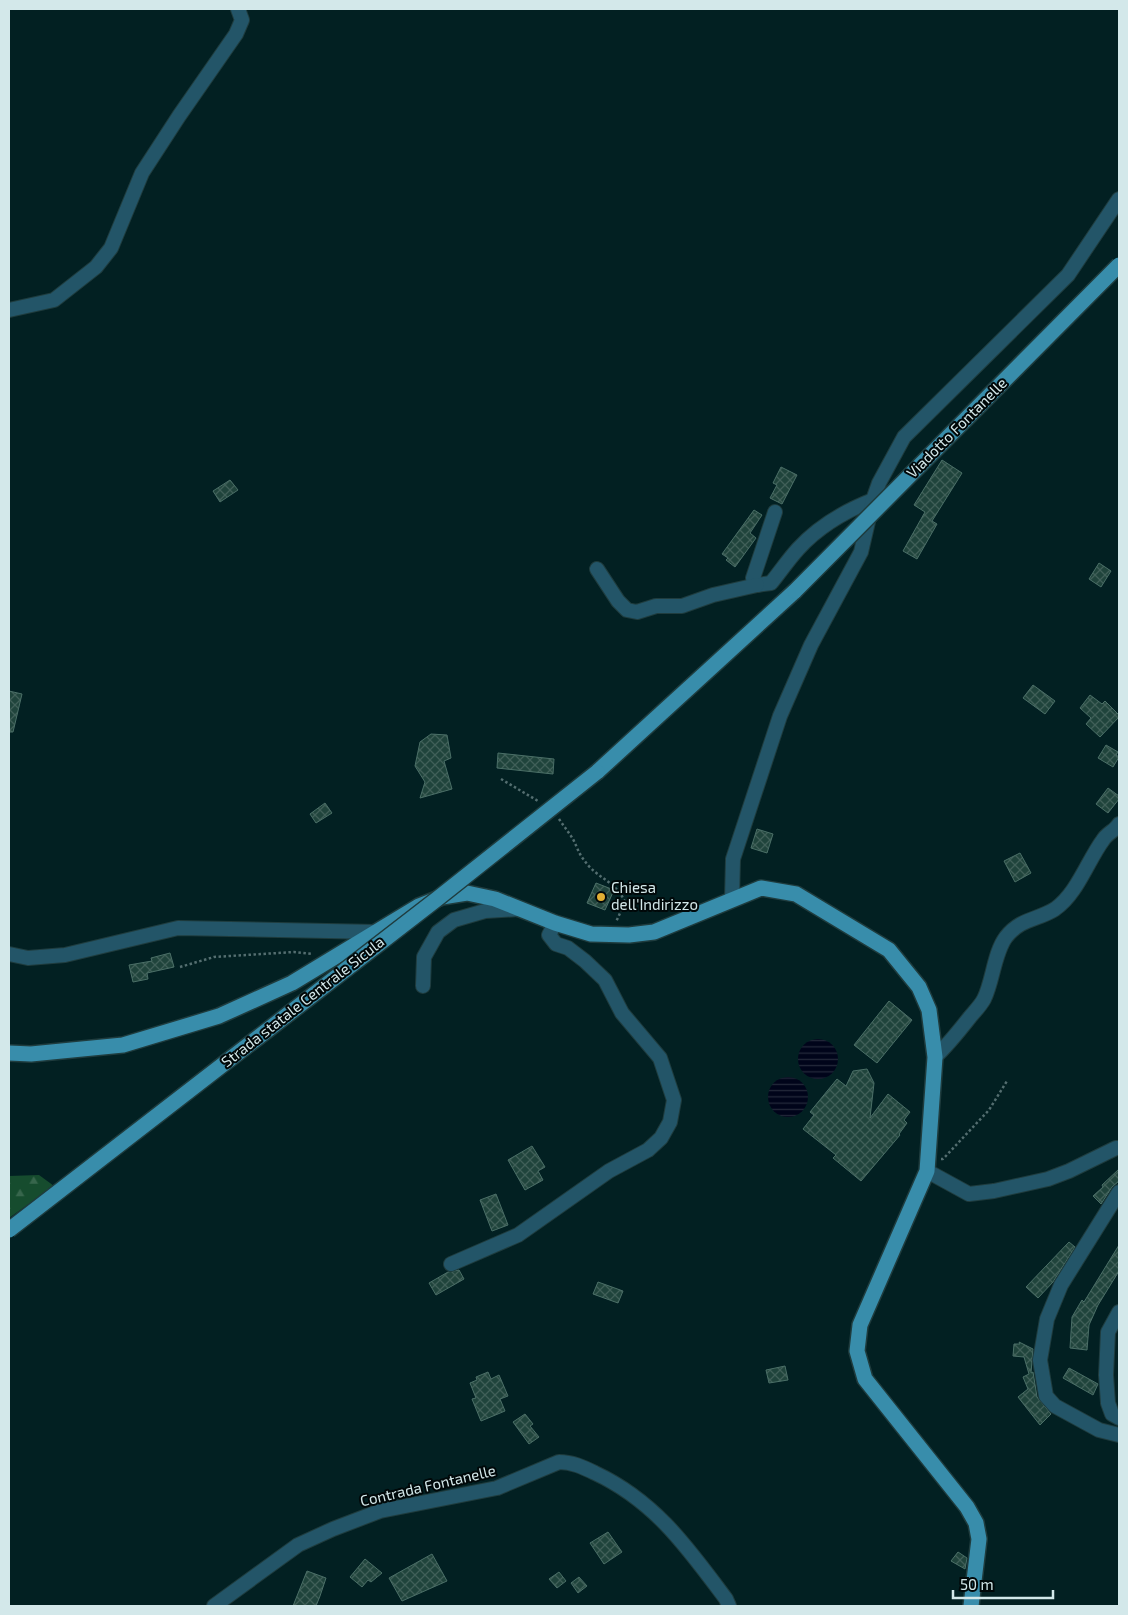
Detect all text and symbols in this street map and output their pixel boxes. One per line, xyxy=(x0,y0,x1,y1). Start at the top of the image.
street label: Viadotto Fontanelle xyxy=(902,373,1010,481)
place label: Chiesa dell'Indirizzo xyxy=(611,878,698,913)
marker: Chiesa dell'Indirizzo xyxy=(595,891,607,903)
street label: Strada statale Centrale Sicula xyxy=(217,932,387,1070)
street label: Contrada Fontanelle xyxy=(358,1461,497,1509)
scale bar xyxy=(953,1568,1053,1600)
text: 50 m xyxy=(960,1575,994,1593)

